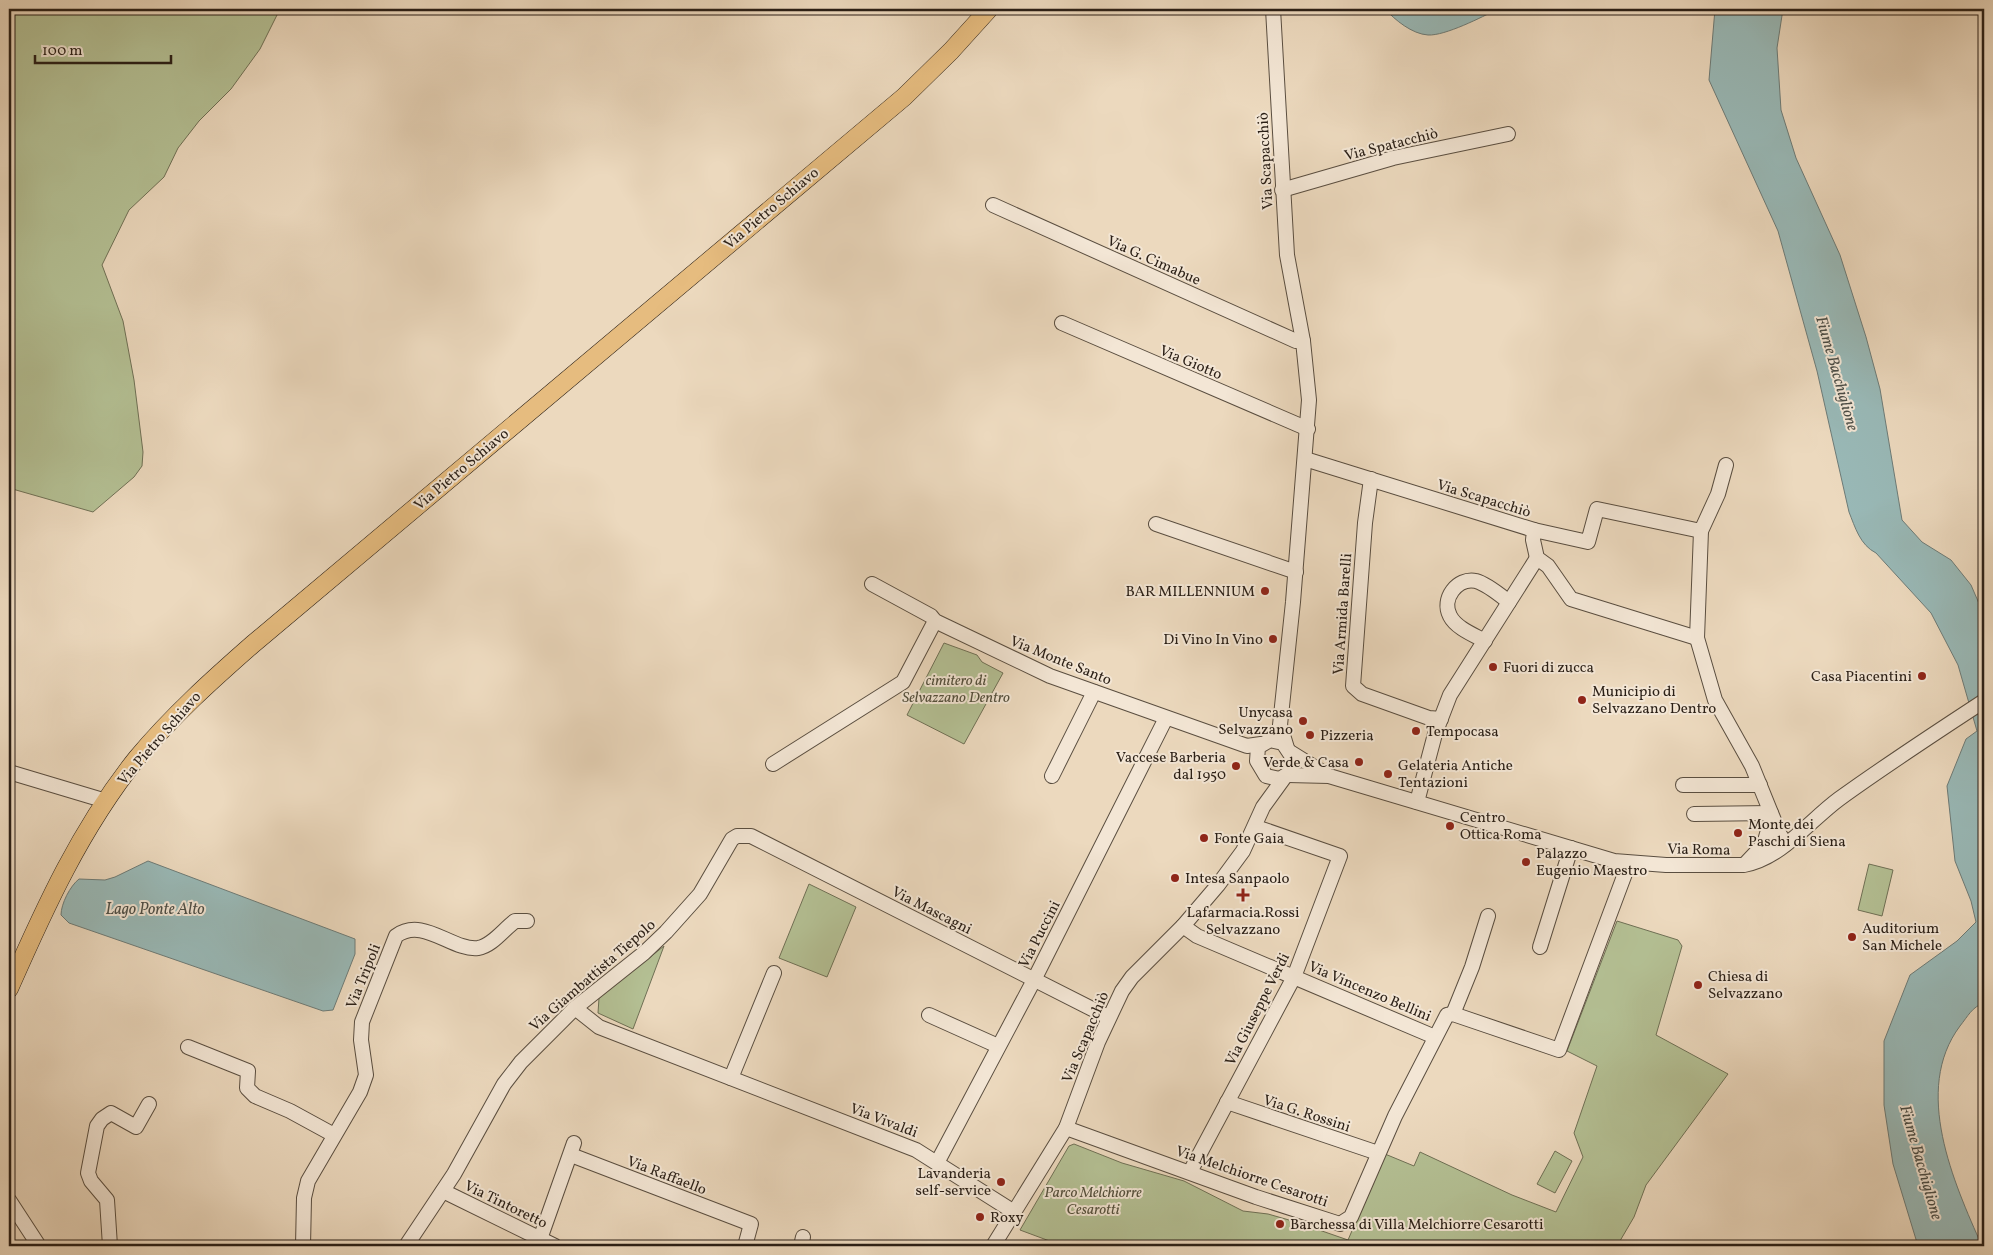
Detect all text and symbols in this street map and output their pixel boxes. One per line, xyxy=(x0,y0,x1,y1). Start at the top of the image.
scale bar xyxy=(35,32,171,64)
text: 100 m xyxy=(42,41,82,62)
street label: Via Scapacchiò xyxy=(1253,112,1280,210)
street label: Via Spatacchiò xyxy=(1342,124,1440,167)
street label: Via Pietro Schiavo xyxy=(720,163,824,255)
street label: Via G. Cimabue xyxy=(1103,231,1204,291)
water label: Fiume Bacchiglione xyxy=(1809,314,1863,434)
street label: Via Giotto xyxy=(1156,341,1225,386)
street label: Via Pietro Schiavo xyxy=(410,424,514,516)
street label: Via Scapacchiò xyxy=(1434,475,1533,524)
street label: Via Armida Barelli xyxy=(1329,553,1358,676)
place label: BAR MILLENNIUM xyxy=(1126,582,1255,603)
marker: BAR MILLENNIUM xyxy=(1259,585,1271,597)
place label: Di Vino In Vino xyxy=(1163,630,1263,651)
street label: Via Monte Santo xyxy=(1006,631,1115,691)
marker: Di Vino In Vino xyxy=(1267,633,1279,645)
place label: Fuori di zucca xyxy=(1503,658,1594,679)
marker: Fuori di zucca xyxy=(1487,661,1499,673)
place label: Casa Piacentini xyxy=(1811,667,1912,688)
marker: Casa Piacentini xyxy=(1916,670,1928,682)
park label: cimitero di Selvazzano Dentro xyxy=(902,671,1010,709)
place label: Municipio di Selvazzano Dentro xyxy=(1592,682,1716,720)
street label: Via Pietro Schiavo xyxy=(113,687,207,790)
marker: Municipio di Selvazzano Dentro xyxy=(1576,694,1588,706)
place label: Unycasa Selvazzano xyxy=(1218,703,1293,741)
marker: Unycasa Selvazzano xyxy=(1297,715,1309,727)
place label: Tempocasa xyxy=(1426,722,1499,743)
marker: Tempocasa xyxy=(1410,725,1422,737)
place label: Pizzeria xyxy=(1320,726,1374,747)
marker: Pizzeria xyxy=(1304,729,1316,741)
place label: Vaccese Barberia dal 1950 xyxy=(1116,748,1226,786)
place label: Verde & Casa xyxy=(1263,753,1349,774)
marker: Verde & Casa xyxy=(1353,756,1365,768)
place label: Gelateria Antiche Tentazioni xyxy=(1398,756,1513,794)
marker: Vaccese Barberia dal 1950 xyxy=(1230,760,1242,772)
marker: Gelateria Antiche Tentazioni xyxy=(1382,768,1394,780)
place label: Centro Ottica Roma xyxy=(1460,808,1542,846)
place label: Monte dei Paschi di Siena xyxy=(1748,815,1846,853)
marker: Centro Ottica Roma xyxy=(1444,820,1456,832)
marker: Monte dei Paschi di Siena xyxy=(1732,827,1744,839)
place label: Fonte Gaia xyxy=(1214,829,1284,850)
marker: Fonte Gaia xyxy=(1198,832,1210,844)
street label: Via Roma xyxy=(1667,839,1731,862)
place label: Palazzo Eugenio Maestro xyxy=(1536,844,1647,882)
marker: Palazzo Eugenio Maestro xyxy=(1520,856,1532,868)
place label: Intesa Sanpaolo xyxy=(1185,869,1289,890)
marker: Intesa Sanpaolo xyxy=(1169,872,1181,884)
street label: Via Mascagni xyxy=(887,882,975,941)
marker: Lafarmacia.Rossi Selvazzano xyxy=(1237,889,1249,901)
street label: Via Puccini xyxy=(1014,897,1066,972)
water label: Lago Ponte Alto xyxy=(105,899,205,921)
place label: Lafarmacia.Rossi Selvazzano xyxy=(1186,903,1300,941)
street label: Via Giambattista Tiepolo xyxy=(525,915,661,1037)
place label: Auditorium San Michele xyxy=(1862,919,1942,957)
marker: Auditorium San Michele xyxy=(1846,931,1858,943)
street label: Via Tripoli xyxy=(342,941,387,1012)
street label: Via Giuseppe Verdi xyxy=(1221,950,1296,1070)
street label: Via Vincenzo Bellini xyxy=(1305,957,1434,1028)
place label: Chiesa di Selvazzano xyxy=(1708,967,1783,1005)
marker: Chiesa di Selvazzano xyxy=(1692,979,1704,991)
street label: Via Scapacchiò xyxy=(1058,989,1115,1087)
street label: Via G. Rossini xyxy=(1260,1090,1353,1138)
street label: Via Vivaldi xyxy=(847,1099,920,1144)
water label: Fiume Bacchiglione xyxy=(1893,1103,1947,1223)
street label: Via Melchiorre Cesarotti xyxy=(1172,1141,1331,1213)
street label: Via Raffaello xyxy=(624,1152,709,1201)
place label: Lavanderia self-service xyxy=(916,1164,991,1202)
street label: Via Tintoretto xyxy=(460,1176,551,1235)
marker: Lavanderia self-service xyxy=(995,1176,1007,1188)
park label: Parco Melchiorre Cesarotti xyxy=(1044,1183,1142,1221)
place label: Roxy xyxy=(990,1208,1024,1229)
marker: Roxy xyxy=(974,1211,986,1223)
place label: Barchessa di Villa Melchiorre Cesarotti xyxy=(1290,1215,1543,1236)
marker: Barchessa di Villa Melchiorre Cesarotti xyxy=(1274,1218,1286,1230)

